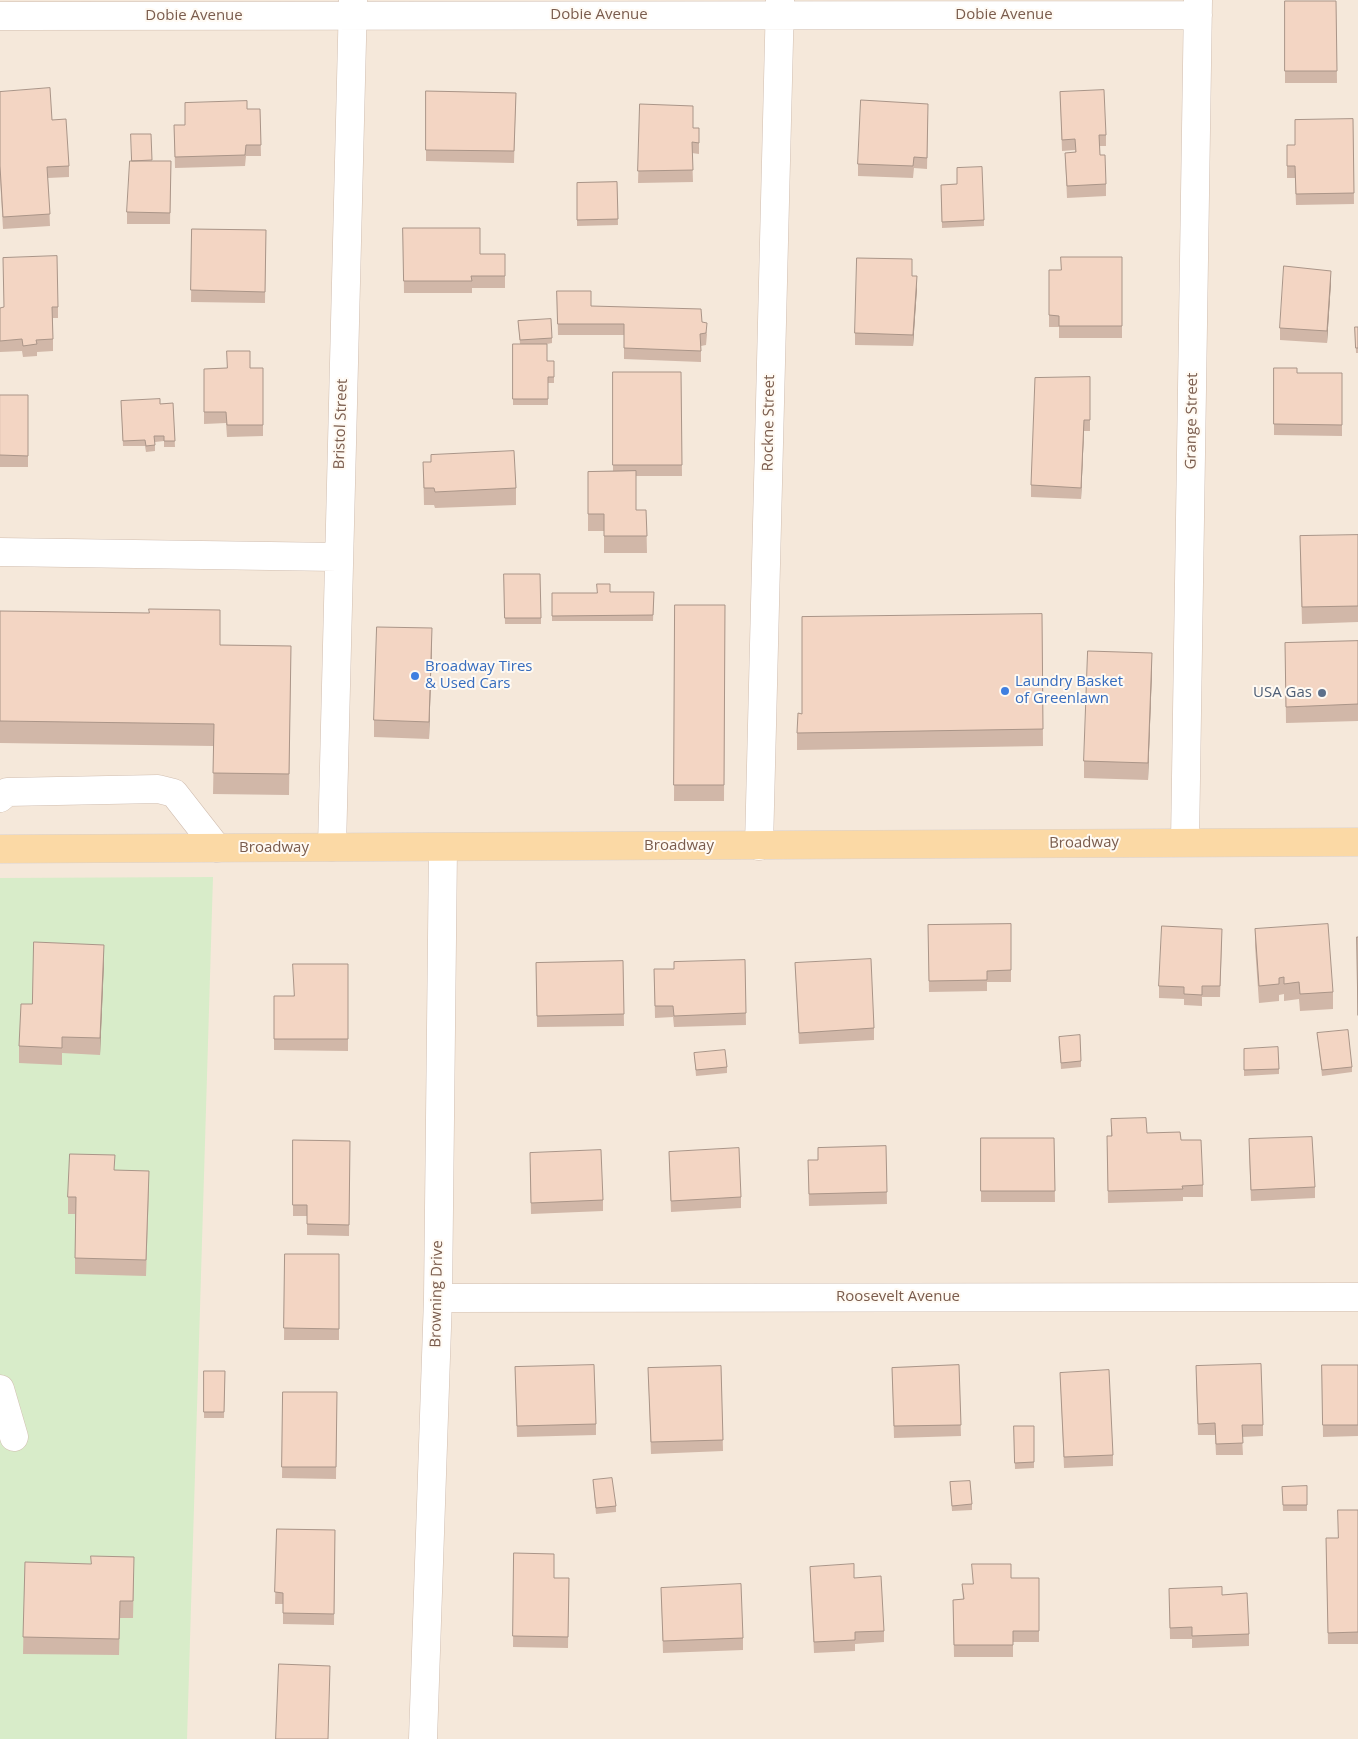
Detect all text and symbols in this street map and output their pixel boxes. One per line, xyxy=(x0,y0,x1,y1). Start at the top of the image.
street label: Dobie Avenue xyxy=(550,6,648,24)
street label: Dobie Avenue xyxy=(955,6,1053,24)
street label: Dobie Avenue xyxy=(145,7,243,25)
street label: Grange Street xyxy=(1182,372,1202,470)
street label: Rockne Street xyxy=(759,374,779,472)
street label: Bristol Street xyxy=(330,378,352,470)
place label: Broadway Tires & Used Cars xyxy=(425,658,532,693)
marker: Broadway Tires & Used Cars xyxy=(409,670,421,682)
place label: Laundry Basket of Greenlawn xyxy=(1015,673,1123,708)
place label: USA Gas xyxy=(1253,684,1312,702)
marker: Laundry Basket of Greenlawn xyxy=(999,685,1011,697)
marker: USA Gas xyxy=(1316,687,1328,699)
street label: Broadway xyxy=(1049,833,1119,853)
street label: Broadway xyxy=(644,837,714,855)
street label: Broadway xyxy=(239,839,309,857)
street label: Browning Drive xyxy=(427,1240,447,1348)
street label: Roosevelt Avenue xyxy=(836,1288,960,1306)

